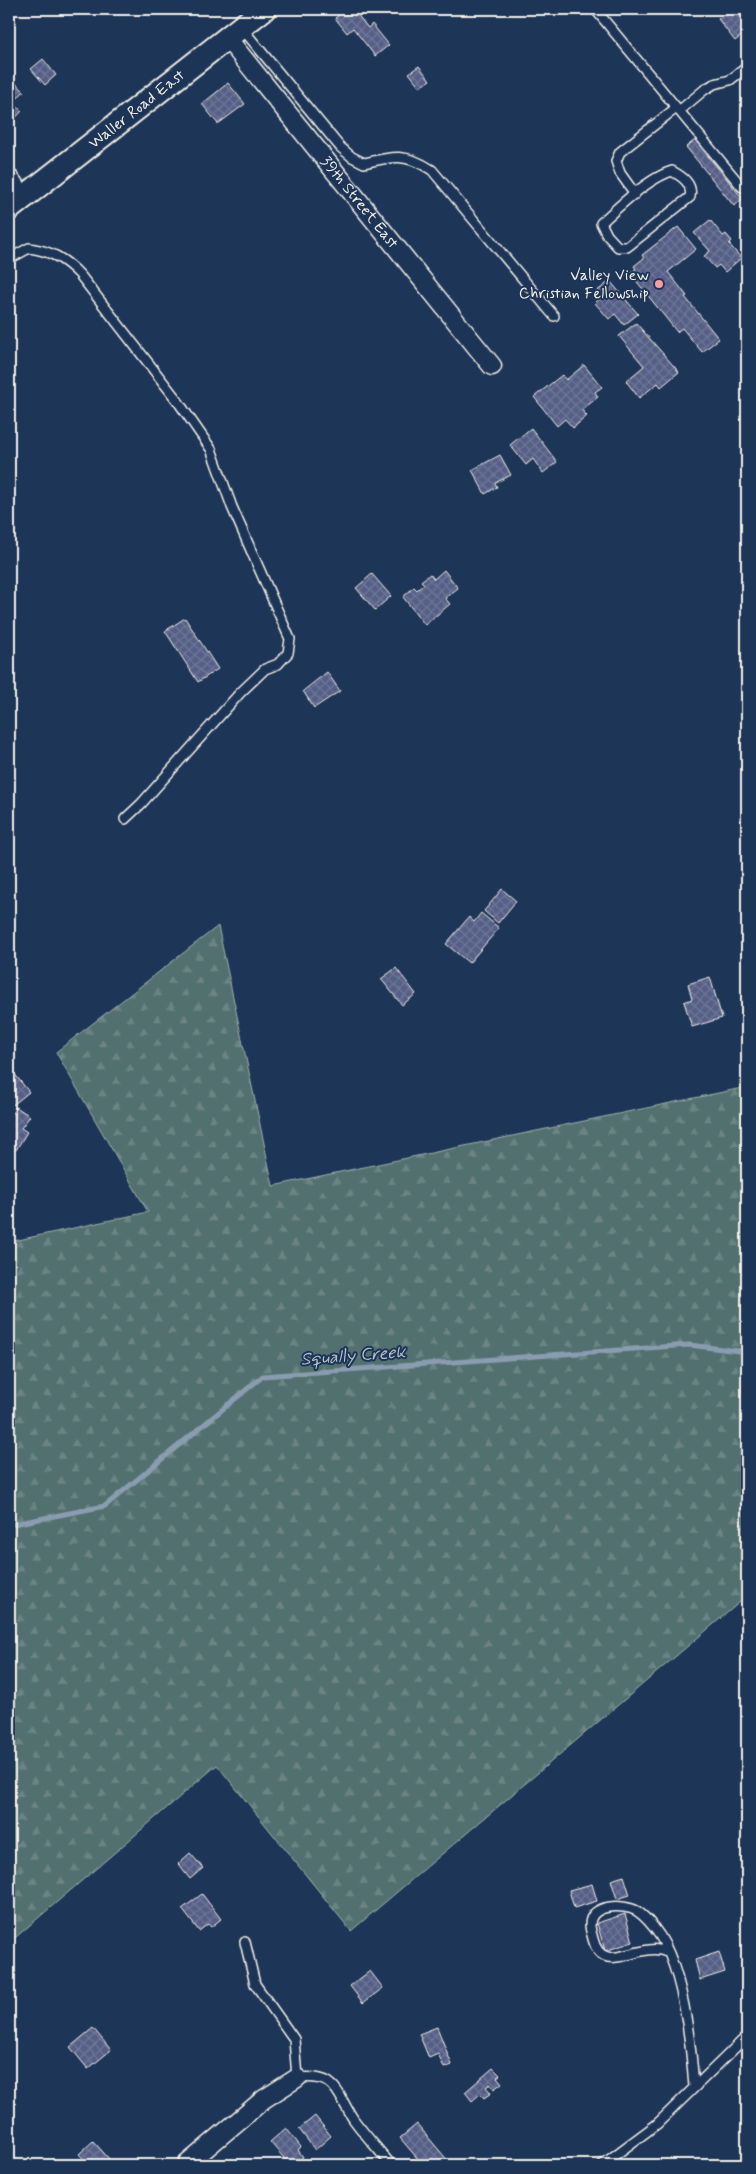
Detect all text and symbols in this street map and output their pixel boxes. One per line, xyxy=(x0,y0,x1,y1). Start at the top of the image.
street label: Waller Road East xyxy=(84,65,189,153)
street label: 39th Street East xyxy=(316,151,403,253)
place label: Valley View Christian Fellowship xyxy=(519,265,649,304)
marker: Valley View Christian Fellowship xyxy=(653,278,665,290)
water label: Squally Creek xyxy=(300,1340,407,1372)

